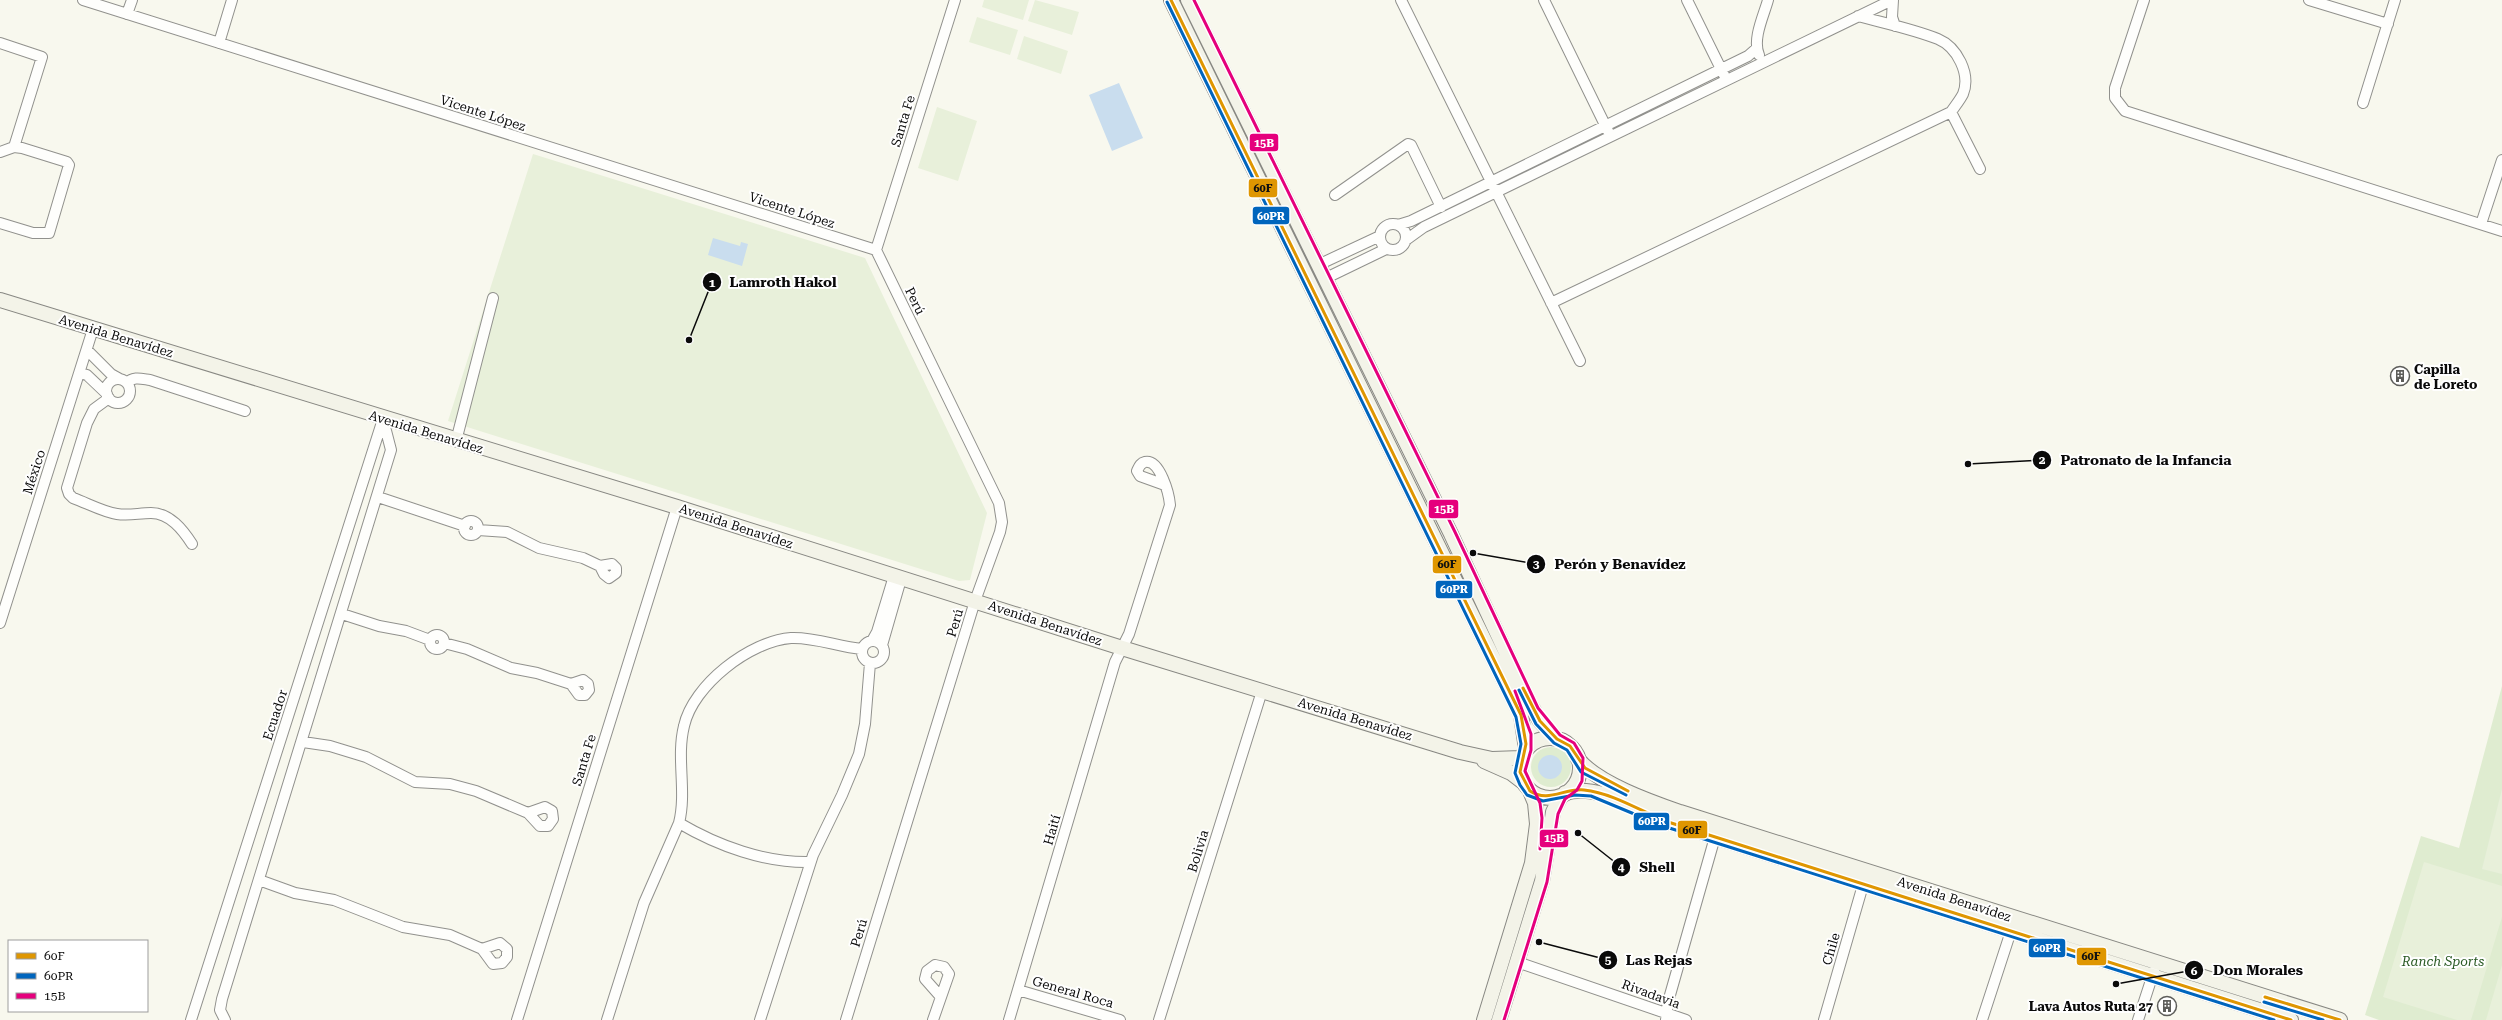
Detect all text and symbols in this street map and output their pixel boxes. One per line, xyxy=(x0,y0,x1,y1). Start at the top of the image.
street label: Vicente López xyxy=(438,92,528,134)
street label: Santa Fe xyxy=(888,93,918,149)
line badge: 15B xyxy=(1249,133,1279,152)
text: 15B xyxy=(1254,137,1274,150)
line badge: 60F xyxy=(1248,178,1278,198)
text: 60F xyxy=(1253,182,1273,195)
street label: Vicente López xyxy=(747,189,837,231)
line badge: 60PR xyxy=(1252,206,1290,225)
text: 60PR xyxy=(1257,210,1285,223)
callout: Lamroth Hakol xyxy=(702,269,845,295)
text: Lamroth Hakol xyxy=(729,274,837,290)
text: 1 xyxy=(709,276,716,290)
street label: Perú xyxy=(902,285,928,317)
street label: Avenida Benavídez xyxy=(57,312,175,360)
place label: Capilla de Loreto xyxy=(2414,362,2477,392)
building icon: Capilla de Loreto xyxy=(2389,365,2411,387)
street label: Avenida Benavídez xyxy=(367,408,485,456)
callout: Patronato de la Infancia xyxy=(2032,447,2239,473)
street label: México xyxy=(20,448,48,496)
text: Patronato de la Infancia xyxy=(2061,452,2232,468)
text: 2 xyxy=(2039,453,2046,467)
line badge: 15B xyxy=(1428,499,1459,519)
street label: Avenida Benavídez xyxy=(677,501,795,551)
text: 15B xyxy=(1434,503,1454,516)
callout: Perón y Benavídez xyxy=(1526,551,1693,577)
line badge: 60F xyxy=(1432,555,1462,574)
text: Perón y Benavídez xyxy=(1554,556,1686,572)
text: 3 xyxy=(1533,557,1540,571)
text: 60F xyxy=(1437,558,1457,571)
line badge: 60PR xyxy=(1435,580,1473,599)
text: 60PR xyxy=(1440,583,1468,596)
street label: Avenida Benavídez xyxy=(986,598,1104,648)
street label: Perú xyxy=(944,607,966,639)
street label: Ecuador xyxy=(260,687,290,742)
street label: Avenida Benavídez xyxy=(1296,695,1414,743)
street label: Santa Fe xyxy=(569,732,599,788)
line badge: 60PR xyxy=(1633,812,1670,831)
street label: Haití xyxy=(1041,813,1063,847)
text: 60PR xyxy=(1638,815,1666,828)
line badge: 60F xyxy=(1677,820,1708,839)
text: 60F xyxy=(1682,824,1702,837)
street label: Bolivia xyxy=(1184,828,1212,874)
line badge: 15B xyxy=(1539,829,1569,848)
text: 15B xyxy=(1544,832,1564,845)
callout: Shell xyxy=(1611,854,1683,880)
text: Shell xyxy=(1639,859,1675,875)
text: 4 xyxy=(1618,860,1625,874)
street label: Avenida Benavídez xyxy=(1895,874,2013,924)
street label: Perú xyxy=(848,917,870,949)
street label: Chile xyxy=(1819,931,1843,967)
line badge: 60PR xyxy=(2028,938,2066,958)
legend xyxy=(8,940,148,1012)
text: 60PR xyxy=(2033,942,2061,955)
callout: Las Rejas xyxy=(1598,947,1701,973)
line badge: 60F xyxy=(2076,947,2107,966)
text: 60F xyxy=(44,949,65,963)
text: 60F xyxy=(2081,950,2101,963)
text: Las Rejas xyxy=(1626,952,1692,968)
text: 5 xyxy=(1605,953,1612,967)
park label: Ranch Sports xyxy=(2401,954,2484,969)
callout: Don Morales xyxy=(2184,957,2311,983)
text: Don Morales xyxy=(2213,962,2303,978)
text: 6 xyxy=(2191,964,2198,978)
text: 60PR xyxy=(44,969,74,983)
street label: General Roca xyxy=(1031,973,1115,1011)
street label: Rivadavia xyxy=(1620,976,1682,1012)
text: 15B xyxy=(44,989,65,1003)
building icon: Lava Autos Ruta 27 xyxy=(2156,995,2178,1017)
place label: Lava Autos Ruta 27 xyxy=(2029,999,2153,1014)

